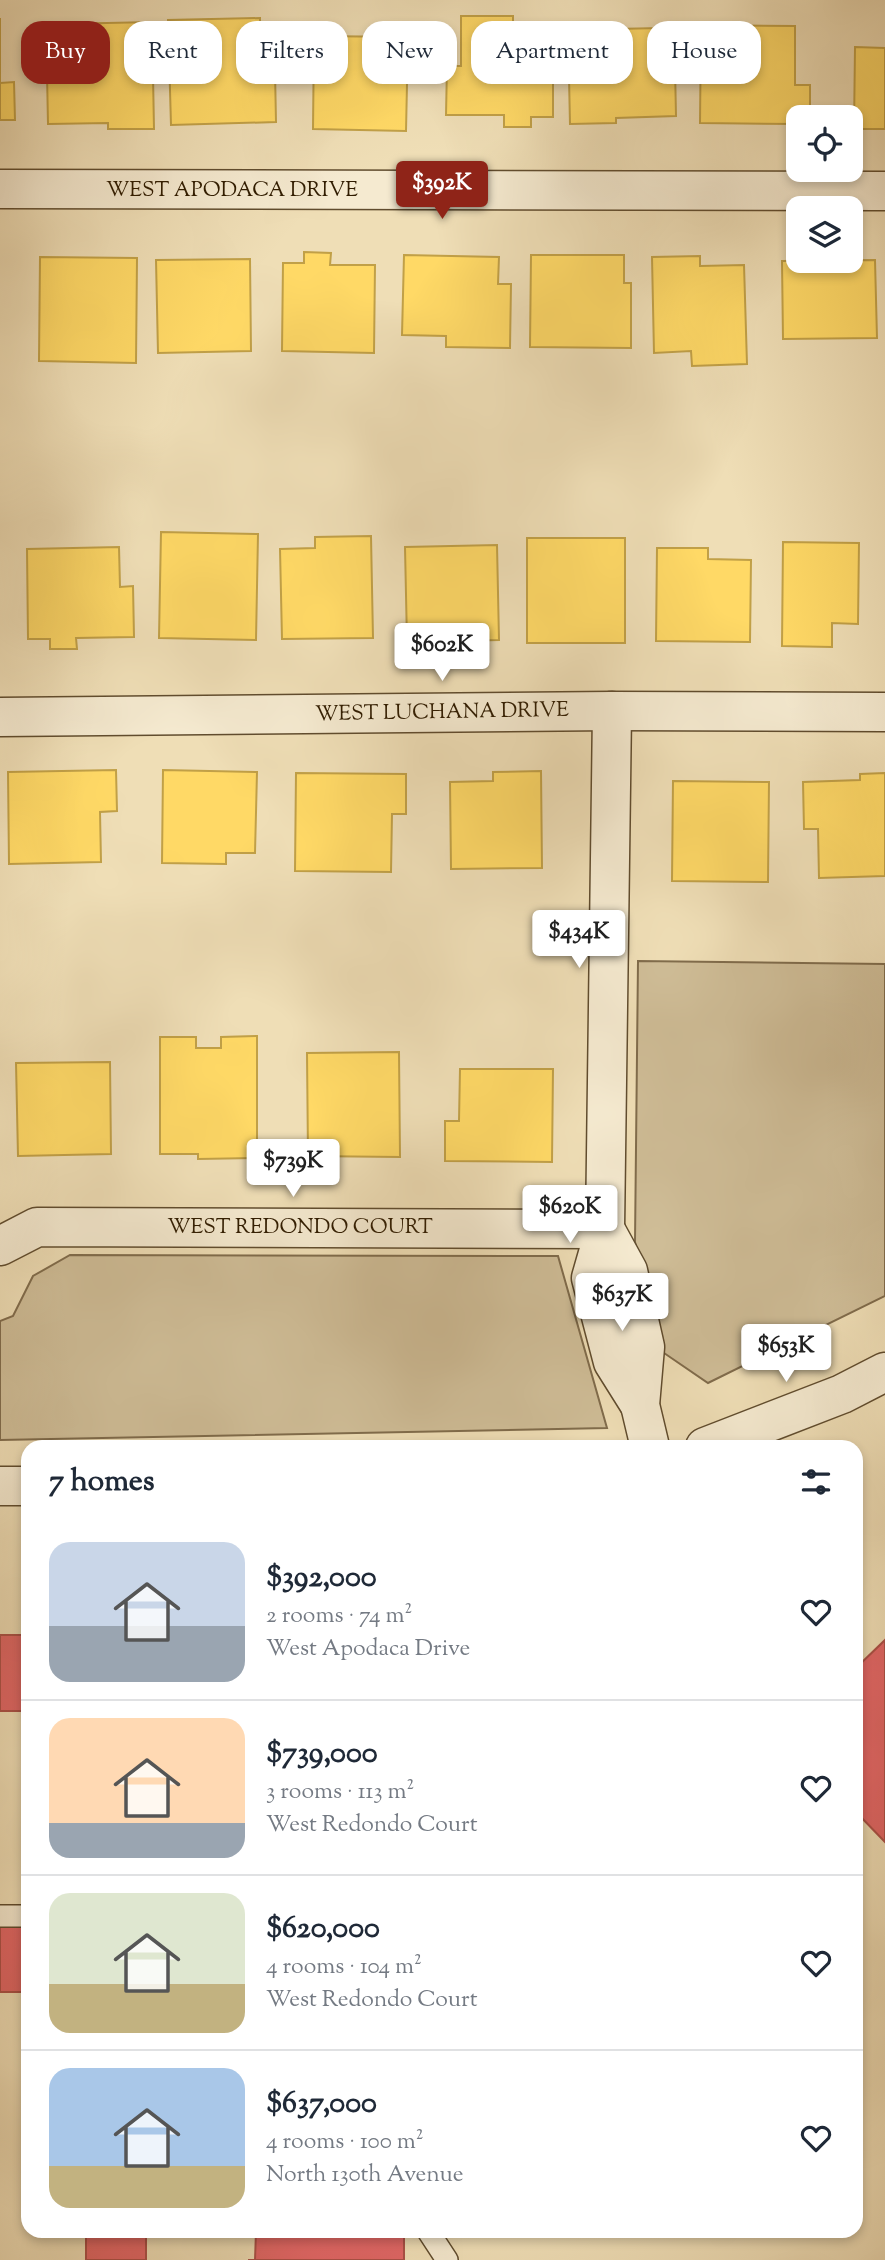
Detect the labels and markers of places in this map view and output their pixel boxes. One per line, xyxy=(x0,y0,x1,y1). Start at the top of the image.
pin: $392K xyxy=(393,162,491,221)
pin: $602K xyxy=(393,624,491,683)
pin: $434K xyxy=(530,911,628,970)
pin: $739K xyxy=(244,1140,342,1199)
pin: $620K xyxy=(521,1186,619,1245)
pin: $637K xyxy=(573,1274,671,1333)
pin: $653K xyxy=(737,1324,835,1384)

